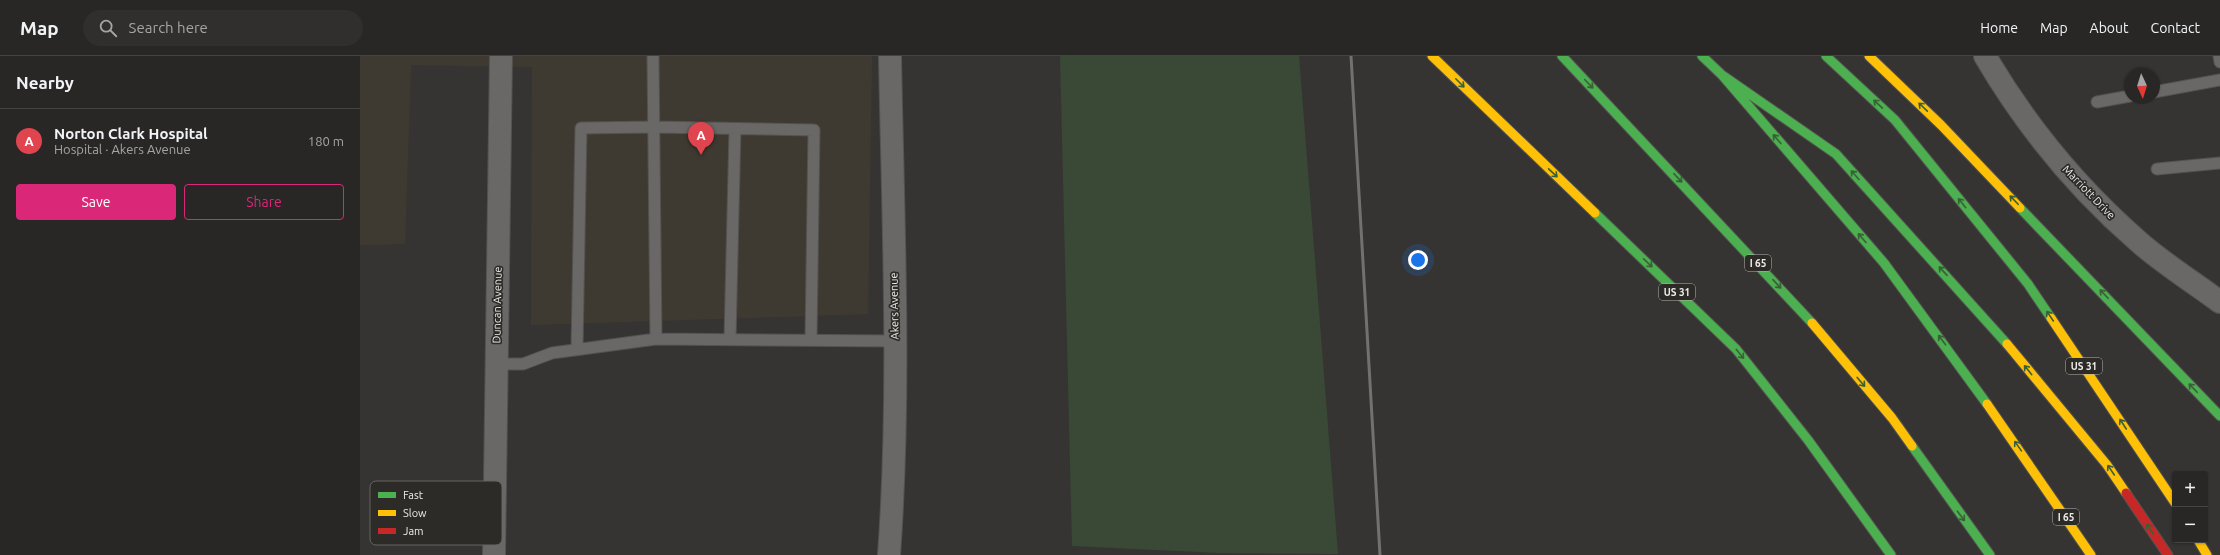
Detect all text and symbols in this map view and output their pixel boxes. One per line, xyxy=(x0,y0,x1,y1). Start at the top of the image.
search box xyxy=(83,10,363,46)
text: Map xyxy=(20,17,59,39)
icon: search xyxy=(97,17,119,39)
text: Search here xyxy=(129,19,208,36)
text: Home xyxy=(1980,20,2018,36)
text: Map xyxy=(2040,20,2068,36)
text: About xyxy=(2090,20,2129,36)
text: Contact xyxy=(2151,20,2200,36)
north arrow xyxy=(2124,68,2160,104)
text: Nearby xyxy=(16,73,74,92)
one-way arrow xyxy=(1455,78,1465,88)
one-way arrow xyxy=(1584,79,1593,89)
one-way arrow xyxy=(1873,99,1883,109)
one-way arrow xyxy=(1918,102,1928,112)
pin: A xyxy=(688,122,714,155)
text: Norton Clark Hospital xyxy=(54,125,208,142)
text: A xyxy=(24,134,34,148)
text: 180 m xyxy=(308,134,344,148)
one-way arrow xyxy=(1773,134,1782,145)
text: Hospital · Akers Avenue xyxy=(54,142,191,156)
street label: Marriott Drive xyxy=(2060,163,2118,221)
one-way arrow xyxy=(1548,169,1558,178)
one-way arrow xyxy=(1851,170,1860,181)
one-way arrow xyxy=(1673,173,1683,183)
button: Save xyxy=(16,184,176,220)
button: Share xyxy=(184,184,344,220)
one-way arrow xyxy=(2009,195,2018,205)
one-way arrow xyxy=(1958,198,1967,209)
one-way arrow xyxy=(1858,233,1867,243)
your location xyxy=(1408,250,1428,270)
road number: I 65 xyxy=(1745,255,1771,271)
one-way arrow xyxy=(1643,258,1653,268)
street label: Duncan Avenue xyxy=(490,266,504,344)
one-way arrow xyxy=(1939,266,1948,276)
street label: Akers Avenue xyxy=(887,272,901,340)
one-way arrow xyxy=(1772,278,1781,289)
road number: US 31 xyxy=(1659,284,1695,300)
one-way arrow xyxy=(2099,289,2108,299)
one-way arrow xyxy=(2046,311,2054,322)
one-way arrow xyxy=(1938,335,1946,346)
one-way arrow xyxy=(1736,349,1744,360)
road number: US 31 xyxy=(2066,358,2102,374)
one-way arrow xyxy=(2024,364,2032,375)
one-way arrow xyxy=(1857,377,1866,387)
one-way arrow xyxy=(2188,383,2198,393)
one-way arrow xyxy=(2119,418,2127,429)
one-way arrow xyxy=(2014,441,2022,452)
one-way arrow xyxy=(2107,465,2115,476)
map controls xyxy=(2172,471,2208,543)
button: + xyxy=(2172,471,2208,507)
legend xyxy=(370,481,502,545)
text: Fast xyxy=(403,489,424,501)
text: Slow xyxy=(403,507,427,519)
button: − xyxy=(2172,507,2208,543)
road number: I 65 xyxy=(2053,509,2079,525)
one-way arrow xyxy=(1957,510,1965,521)
one-way arrow xyxy=(2146,524,2154,535)
text: Jam xyxy=(403,525,424,537)

